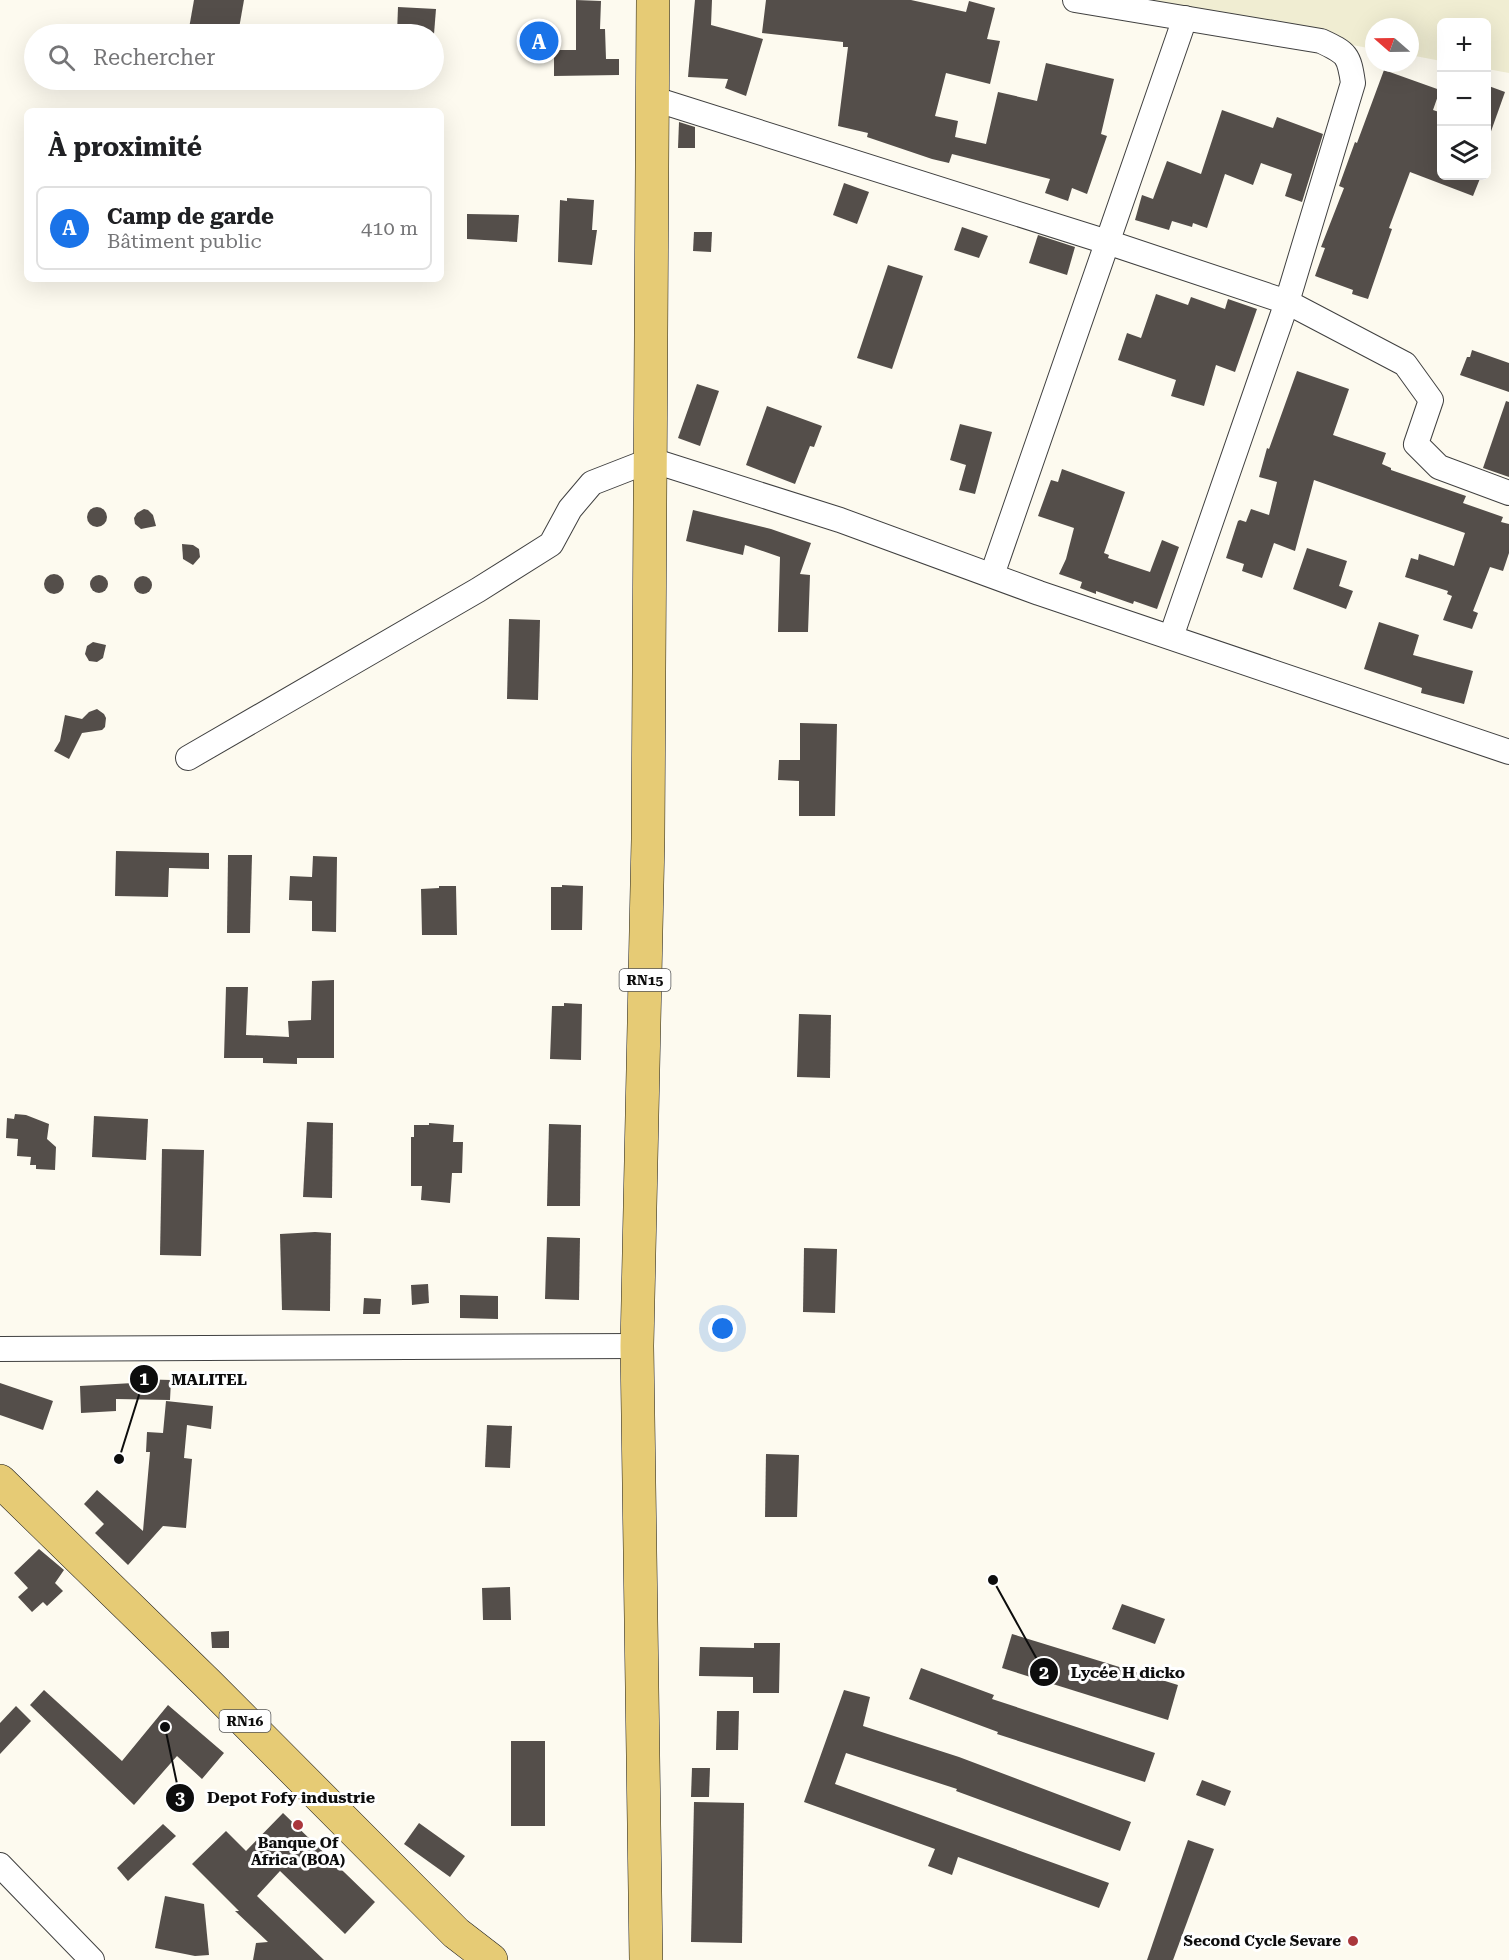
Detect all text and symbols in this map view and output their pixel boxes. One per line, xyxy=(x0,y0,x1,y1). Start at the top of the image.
pin: A xyxy=(520,18,558,63)
north arrow xyxy=(1365,18,1419,72)
map controls xyxy=(1437,18,1491,180)
button: + xyxy=(1437,18,1491,72)
search box xyxy=(24,24,444,90)
icon: search xyxy=(45,41,78,74)
text: Rechercher xyxy=(93,45,215,70)
button: − xyxy=(1437,72,1491,126)
button: layers xyxy=(1437,126,1491,180)
text: À proximité xyxy=(48,132,202,162)
text: Camp de garde xyxy=(107,204,274,229)
text: A xyxy=(62,216,77,240)
text: 410 m xyxy=(361,216,418,240)
text: Bâtiment public xyxy=(107,229,262,253)
road number: RN15 xyxy=(620,969,670,991)
your location xyxy=(708,1314,737,1343)
callout: MALITEL xyxy=(129,1362,258,1396)
text: 1 xyxy=(139,1368,149,1389)
text: MALITEL xyxy=(171,1370,247,1389)
callout: Lycée H dicko xyxy=(1029,1655,1198,1689)
text: 2 xyxy=(1039,1662,1049,1683)
text: Lycée H dicko xyxy=(1071,1663,1185,1682)
road number: RN16 xyxy=(220,1710,270,1732)
callout: Depot Fofy industrie xyxy=(165,1781,387,1815)
text: 3 xyxy=(175,1787,185,1808)
text: Depot Fofy industrie xyxy=(207,1788,375,1807)
marker: Banque Of Africa (BOA) xyxy=(291,1818,305,1832)
place label: Banque Of Africa (BOA) xyxy=(251,1834,345,1869)
place label: Second Cycle Sevare xyxy=(1183,1932,1341,1950)
marker: Second Cycle Sevare xyxy=(1346,1934,1360,1948)

